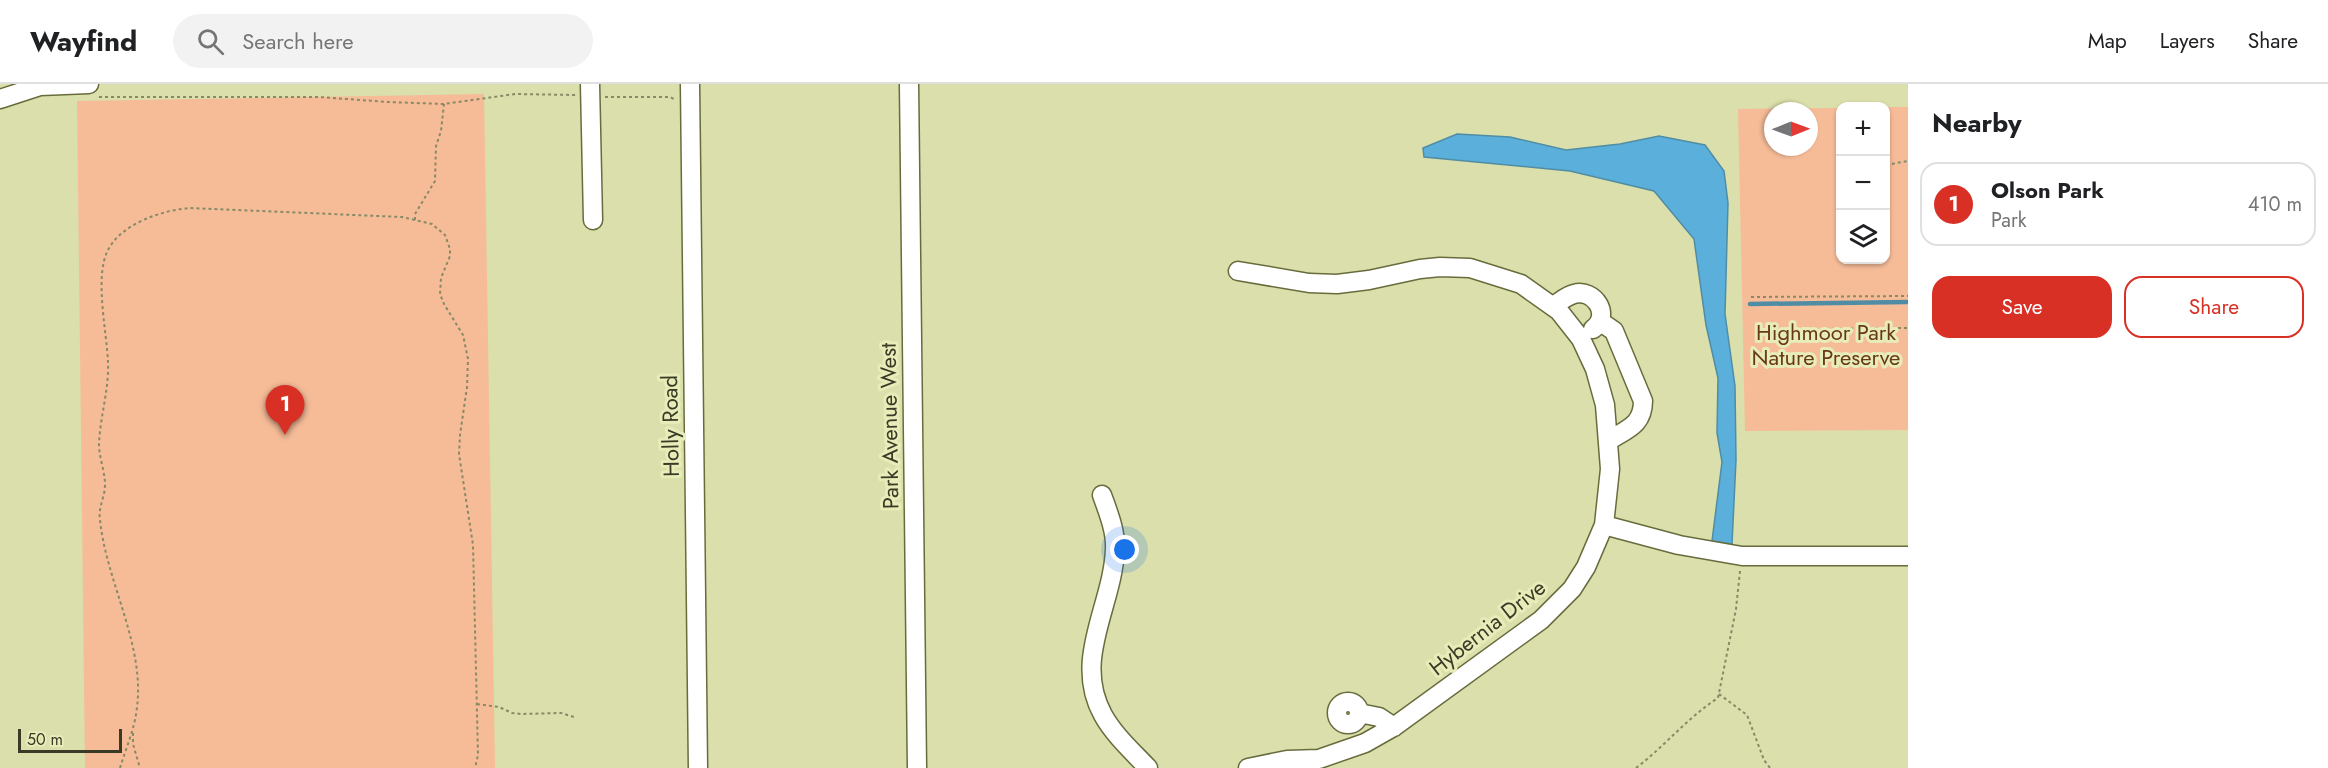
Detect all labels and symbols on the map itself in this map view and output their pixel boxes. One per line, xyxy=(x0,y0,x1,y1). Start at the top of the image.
north arrow xyxy=(1764,102,1818,156)
park label: Highmoor Park Nature Preserve xyxy=(1752,316,1900,373)
street label: Park Avenue West xyxy=(872,342,906,509)
street label: Holly Road xyxy=(653,375,687,477)
pin: 1 xyxy=(266,386,304,435)
your location xyxy=(1110,535,1139,564)
street label: Hybernia Drive xyxy=(1422,571,1552,683)
scale bar xyxy=(18,726,122,754)

